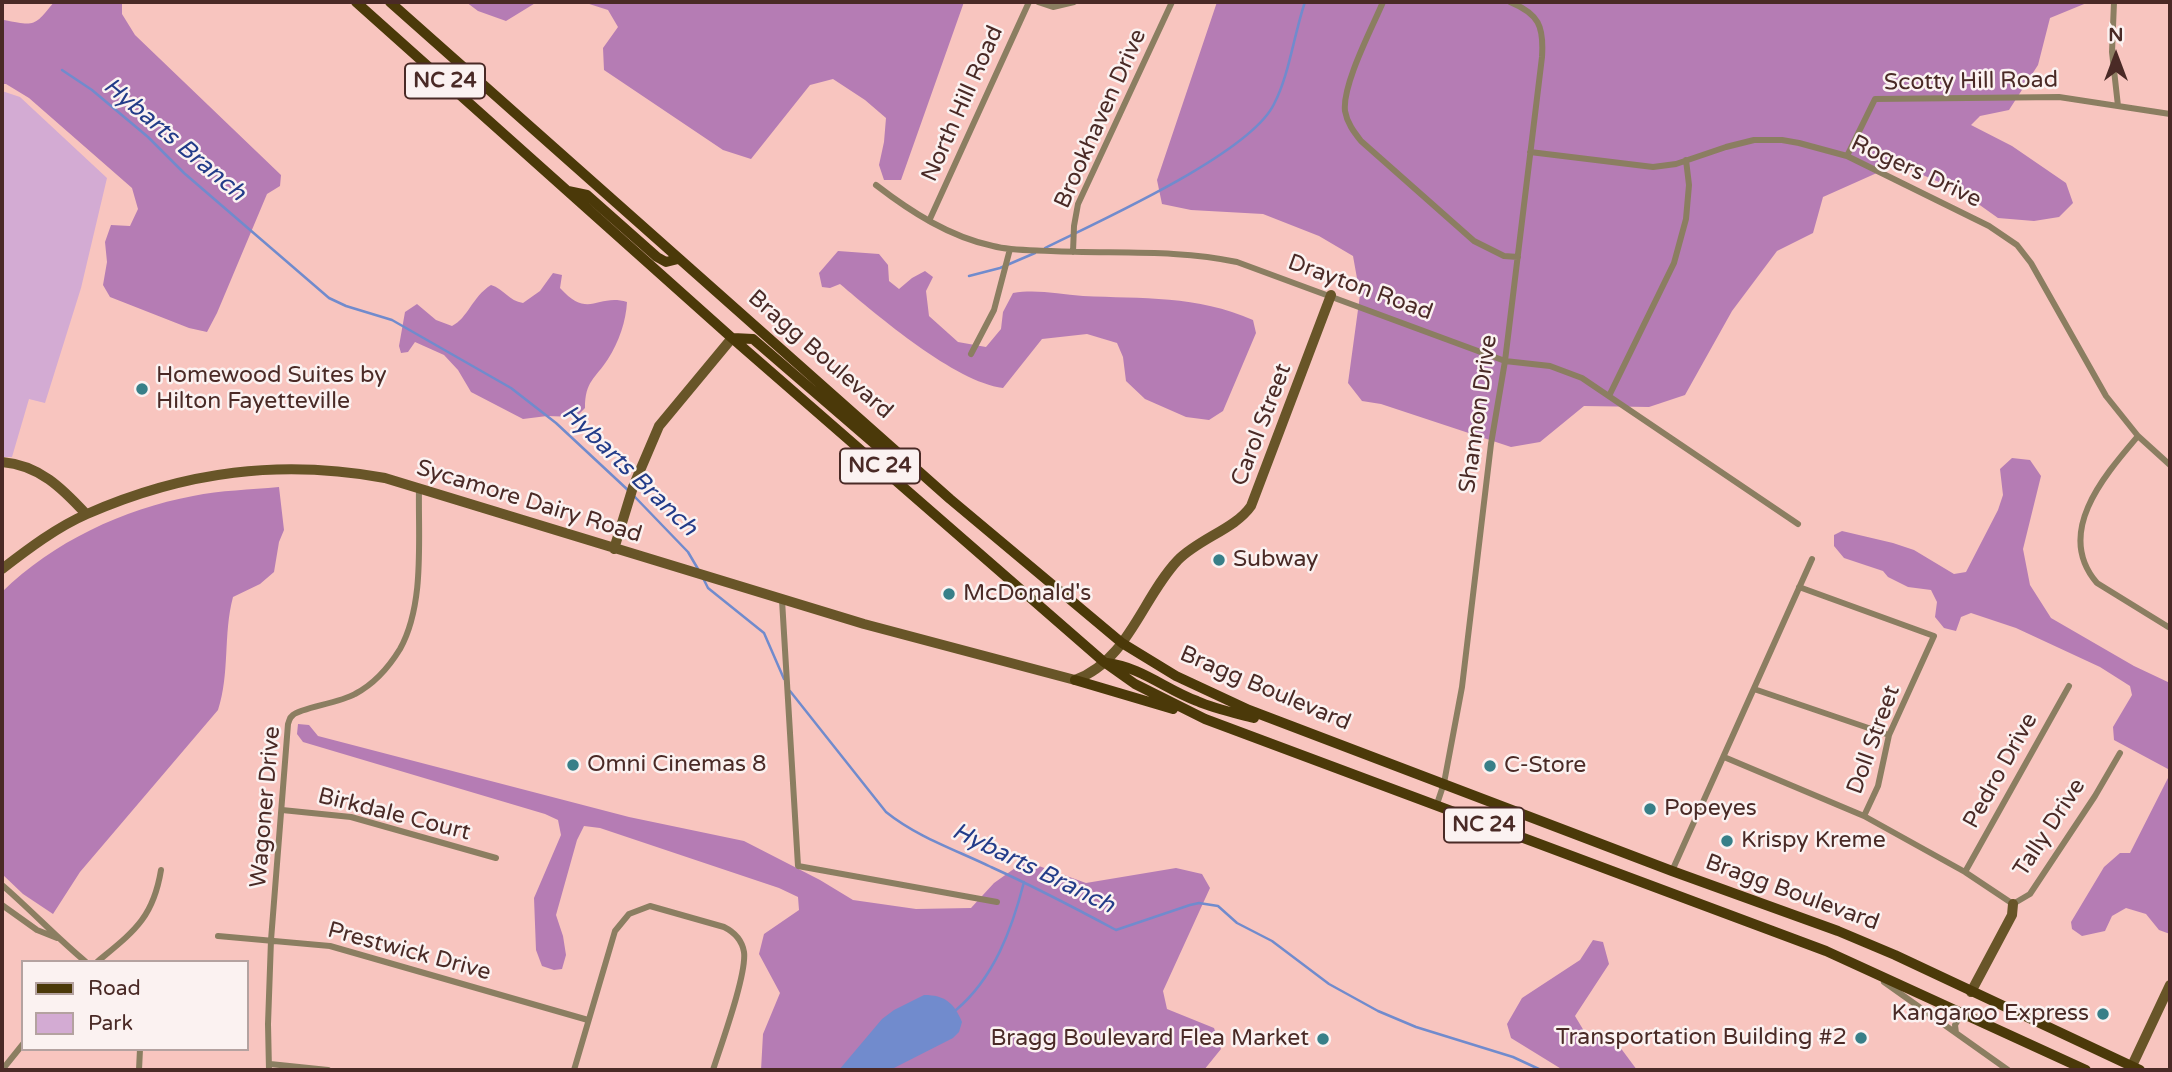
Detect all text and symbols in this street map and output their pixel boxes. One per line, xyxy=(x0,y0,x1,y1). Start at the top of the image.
north arrow xyxy=(2081,21,2151,91)
street label: North Hill Road xyxy=(916,22,1010,186)
text: N xyxy=(2108,24,2124,46)
street label: Brookhaven Drive xyxy=(1049,25,1153,213)
road number: NC 24 xyxy=(405,64,485,98)
street label: Scotty Hill Road xyxy=(1884,67,2058,97)
water label: Hybarts Branch xyxy=(97,72,251,208)
street label: Rogers Drive xyxy=(1847,130,1985,214)
street label: Drayton Road xyxy=(1284,249,1436,327)
street label: Bragg Boulevard xyxy=(742,285,898,425)
street label: Shannon Drive xyxy=(1454,333,1504,495)
street label: Carol Street xyxy=(1226,360,1298,490)
place label: Homewood Suites by Hilton Fayetteville xyxy=(156,362,387,416)
marker: Homewood Suites by Hilton Fayetteville xyxy=(134,381,150,397)
water label: Hybarts Branch xyxy=(555,399,703,543)
road number: NC 24 xyxy=(840,448,920,484)
street label: Sycamore Dairy Road xyxy=(413,455,645,549)
place label: Subway xyxy=(1233,546,1318,574)
marker: Subway xyxy=(1211,552,1227,568)
place label: McDonald's xyxy=(963,580,1091,608)
marker: McDonald's xyxy=(941,586,957,602)
street label: Bragg Boulevard xyxy=(1175,641,1355,737)
street label: Doll Street xyxy=(1842,682,1906,798)
street label: Pedro Drive xyxy=(1958,708,2044,834)
street label: Wagoner Drive xyxy=(245,725,287,889)
place label: Omni Cinemas 8 xyxy=(587,751,767,779)
place label: C-Store xyxy=(1504,752,1586,780)
marker: Omni Cinemas 8 xyxy=(565,757,581,773)
marker: C-Store xyxy=(1482,758,1498,774)
street label: Tally Drive xyxy=(2008,774,2092,882)
street label: Birkdale Court xyxy=(315,783,473,847)
place label: Popeyes xyxy=(1664,795,1757,823)
marker: Popeyes xyxy=(1642,801,1658,817)
road number: NC 24 xyxy=(1444,808,1524,842)
water label: Hybarts Branch xyxy=(947,817,1119,921)
place label: Krispy Kreme xyxy=(1741,827,1886,855)
marker: Krispy Kreme xyxy=(1719,833,1735,849)
street label: Bragg Boulevard xyxy=(1701,849,1883,937)
street label: Prestwick Drive xyxy=(324,917,494,987)
legend xyxy=(21,960,248,1051)
text: Road xyxy=(88,976,141,1001)
place label: Kangaroo Express xyxy=(1892,1000,2089,1028)
marker: Kangaroo Express xyxy=(2095,1006,2111,1022)
text: Park xyxy=(88,1011,133,1036)
place label: Transportation Building #2 xyxy=(1556,1024,1847,1052)
place label: Bragg Boulevard Flea Market xyxy=(991,1025,1309,1053)
marker: Transportation Building #2 xyxy=(1853,1030,1869,1046)
marker: Bragg Boulevard Flea Market xyxy=(1315,1031,1331,1047)

